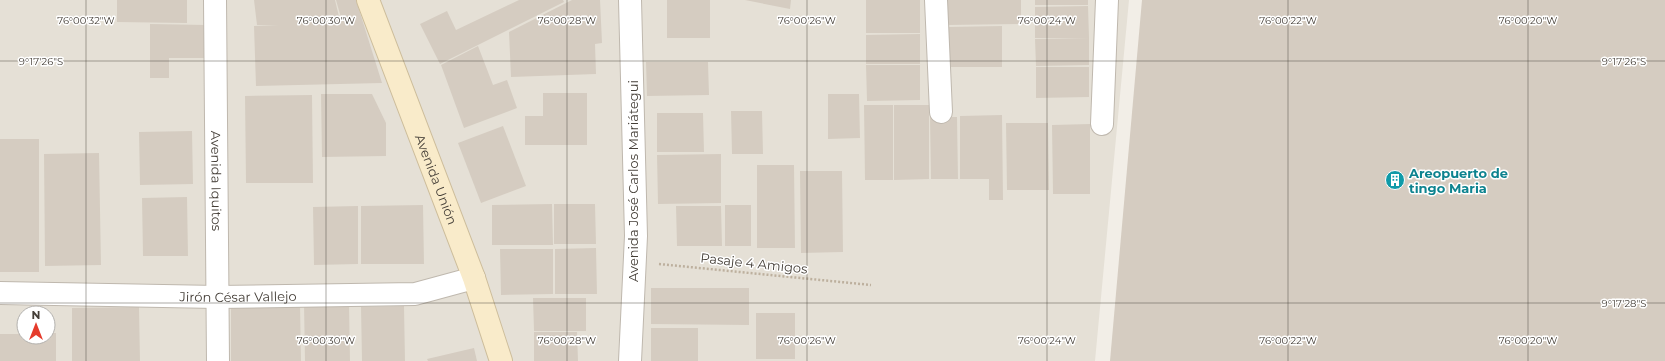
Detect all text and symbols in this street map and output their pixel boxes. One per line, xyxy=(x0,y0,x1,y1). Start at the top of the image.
text: 76°00'32"W xyxy=(57,14,115,27)
text: 76°00'30"W xyxy=(297,14,355,27)
text: 76°00'28"W xyxy=(538,14,596,27)
text: 76°00'26"W xyxy=(778,14,836,27)
text: 76°00'24"W xyxy=(1018,14,1076,27)
text: 76°00'22"W xyxy=(1259,14,1317,27)
text: 76°00'20"W xyxy=(1499,14,1557,27)
text: 9°17'26"S xyxy=(19,55,63,68)
text: 9°17'26"S xyxy=(1602,55,1646,68)
street label: Avenida José Carlos Mariátegui xyxy=(625,80,641,282)
street label: Avenida Iquitos xyxy=(208,131,225,231)
street label: Avenida Unión xyxy=(412,132,461,227)
place label: Areopuerto de tingo Maria xyxy=(1408,165,1508,196)
building icon: Areopuerto de tingo Maria xyxy=(1384,169,1406,191)
street label: Pasaje 4 Amigos xyxy=(700,249,808,277)
street label: Jirón César Vallejo xyxy=(178,288,297,305)
text: 9°17'28"S xyxy=(1602,297,1646,310)
north arrow xyxy=(16,305,56,345)
text: N xyxy=(32,308,40,322)
text: 76°00'30"W xyxy=(297,334,355,347)
text: 76°00'28"W xyxy=(538,334,596,347)
text: 76°00'26"W xyxy=(778,334,836,347)
text: 76°00'24"W xyxy=(1018,334,1076,347)
text: 76°00'22"W xyxy=(1259,334,1317,347)
text: 76°00'20"W xyxy=(1499,334,1557,347)

